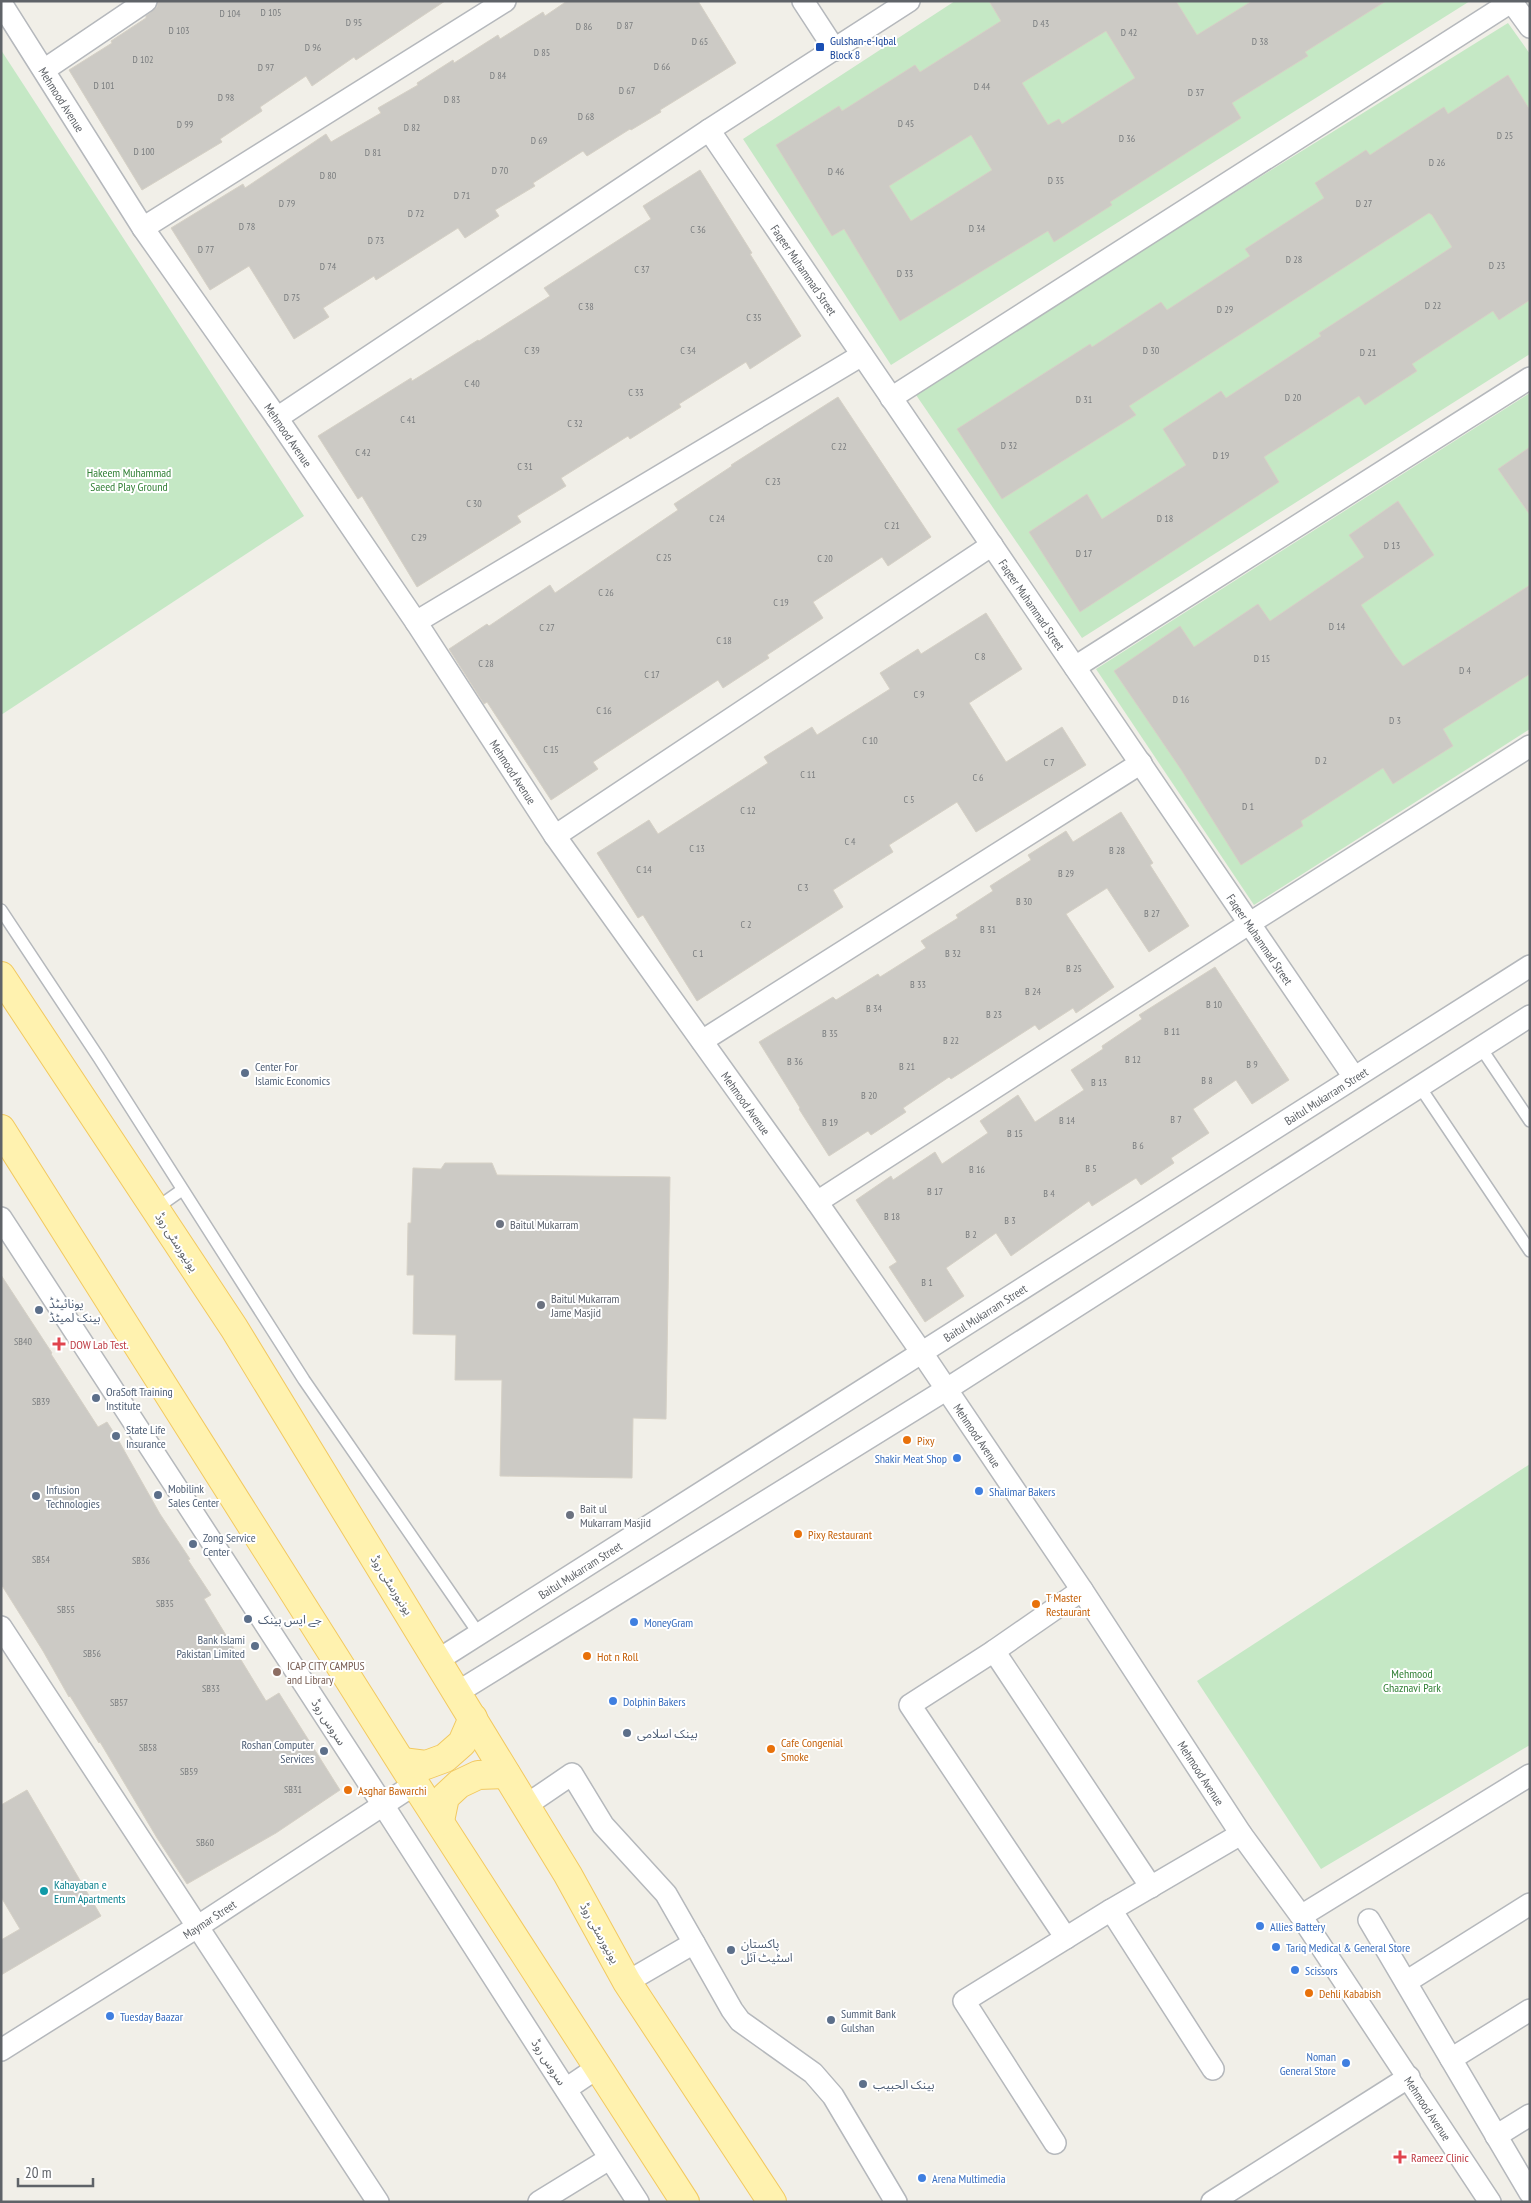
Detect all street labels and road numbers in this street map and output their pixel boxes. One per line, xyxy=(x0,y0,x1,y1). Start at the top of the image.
street label: Mehmood Avenue xyxy=(36,64,88,135)
street label: Faqeer Muhammad Street xyxy=(768,221,841,319)
street label: Mehmood Avenue xyxy=(261,400,316,470)
street label: Faqeer Muhammad Street xyxy=(996,556,1069,653)
street label: Mehmood Avenue xyxy=(487,737,540,807)
street label: Faqeer Muhammad Street xyxy=(1224,891,1297,988)
street label: Baitul Mukarram Street xyxy=(1281,1063,1371,1128)
street label: Mehmood Avenue xyxy=(719,1069,774,1137)
street label: یونیورسٹی روڈ xyxy=(152,1210,202,1274)
street label: Baitul Mukarram Street xyxy=(940,1280,1030,1344)
street label: Mehmood Avenue xyxy=(951,1401,1005,1470)
street label: Baitul Mukarram Street xyxy=(535,1537,625,1602)
street label: یونیورسٹی روڈ xyxy=(368,1552,416,1618)
street label: سروس روڈ xyxy=(309,1696,349,1748)
street label: Mehmood Avenue xyxy=(1175,1738,1228,1808)
street label: Maymar Street xyxy=(180,1896,239,1942)
street label: یونیورسٹی روڈ xyxy=(577,1900,623,1966)
street label: سروس روڈ xyxy=(529,2036,569,2088)
street label: Mehmood Avenue xyxy=(1401,2073,1455,2143)

